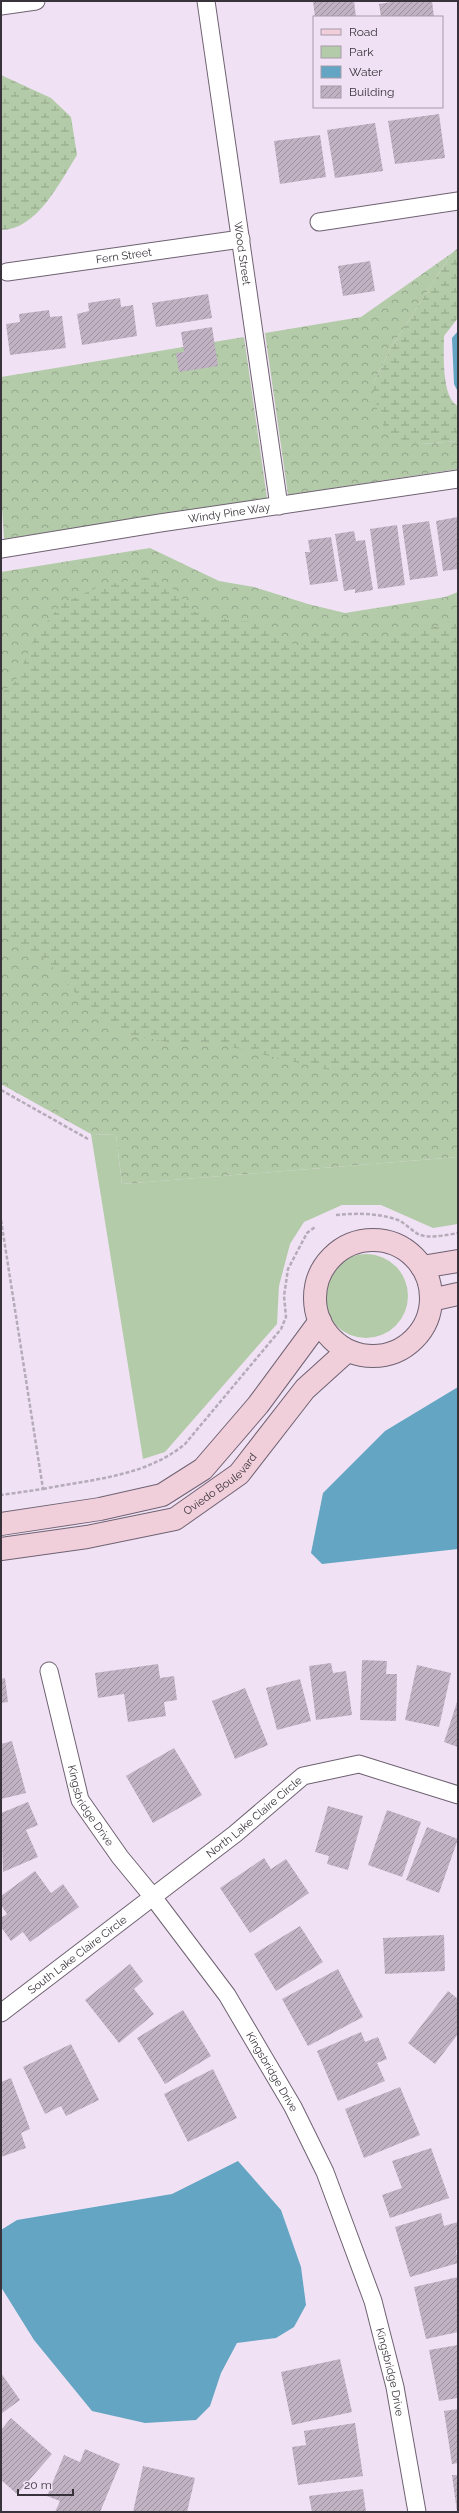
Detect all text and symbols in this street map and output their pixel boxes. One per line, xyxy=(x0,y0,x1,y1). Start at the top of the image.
legend xyxy=(313,16,443,108)
text: Road xyxy=(349,25,378,39)
text: Park xyxy=(349,45,374,59)
text: Water xyxy=(349,65,383,79)
text: Building xyxy=(349,85,395,99)
street label: Wood Street xyxy=(231,221,254,286)
street label: Fern Street xyxy=(95,245,153,266)
street label: Windy Pine Way xyxy=(187,500,271,525)
street label: Oviedo Boulevard xyxy=(181,1450,259,1518)
street label: Kingsbridge Drive xyxy=(65,1764,117,1849)
street label: North Lake Claire Circle xyxy=(204,1773,305,1860)
street label: South Lake Claire Circle xyxy=(25,1912,130,1997)
street label: Kingsbridge Drive xyxy=(244,2029,301,2114)
street label: Kingsbridge Drive xyxy=(374,2326,407,2418)
scale bar xyxy=(18,2471,73,2497)
text: 20 m xyxy=(24,2478,52,2492)

